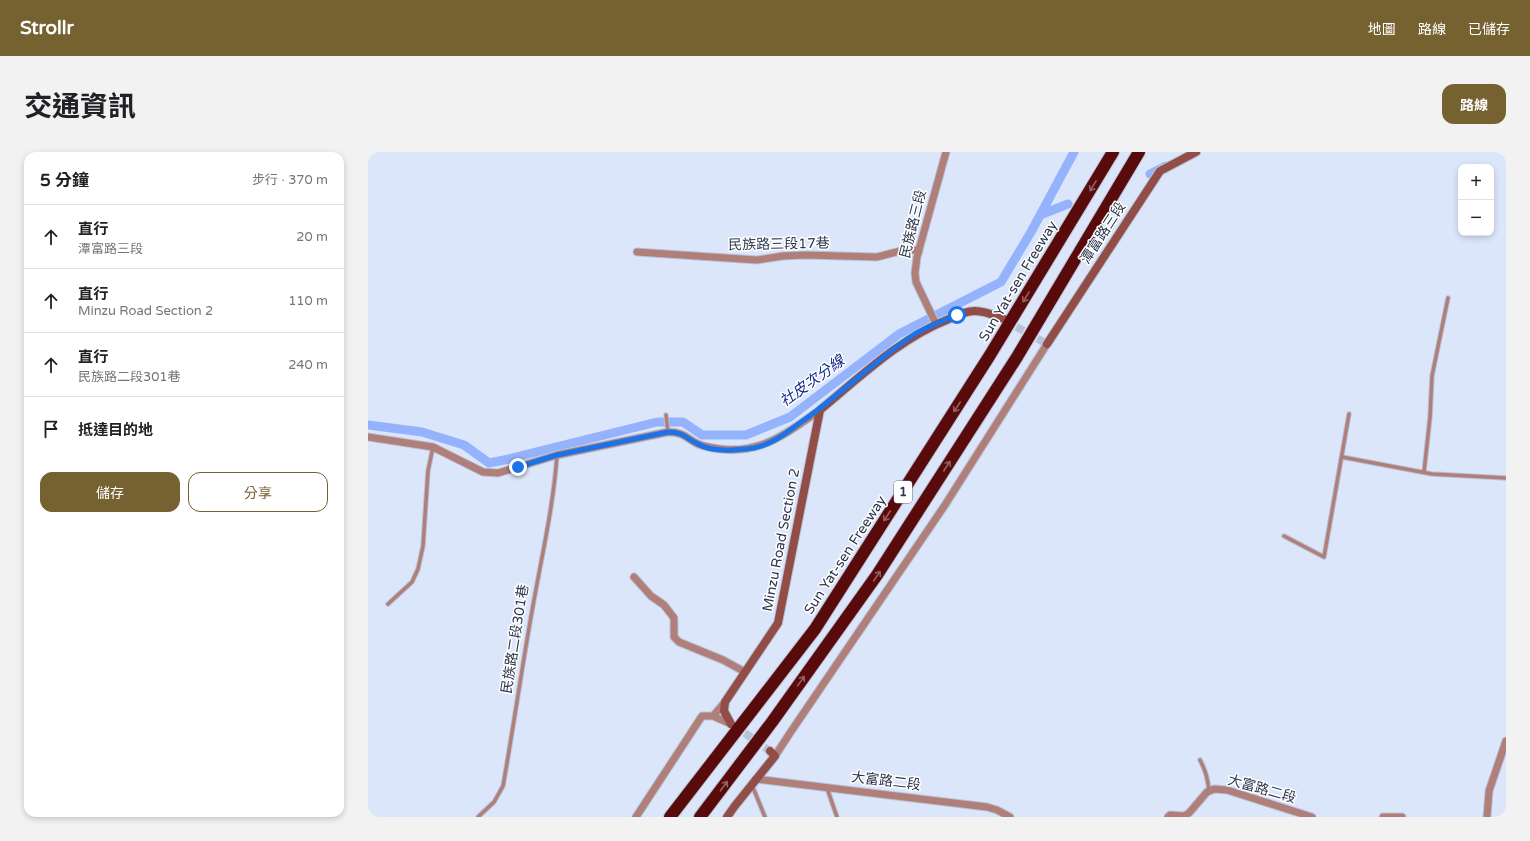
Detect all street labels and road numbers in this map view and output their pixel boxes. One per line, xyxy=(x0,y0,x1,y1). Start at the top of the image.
street label: 民族路三段 xyxy=(896,188,930,260)
street label: 潭富路三段 xyxy=(1077,199,1129,267)
street label: Sun Yat-sen Freeway xyxy=(975,217,1061,344)
street label: 民族路三段17巷 xyxy=(728,235,830,253)
street label: Minzu Road Section 2 xyxy=(759,467,803,613)
road number: 1 xyxy=(894,481,912,503)
street label: Sun Yat-sen Freeway xyxy=(800,492,890,617)
street label: 民族路二段301巷 xyxy=(498,583,532,695)
street label: 大富路二段 xyxy=(850,768,922,794)
street label: 大富路二段 xyxy=(1226,771,1298,807)

